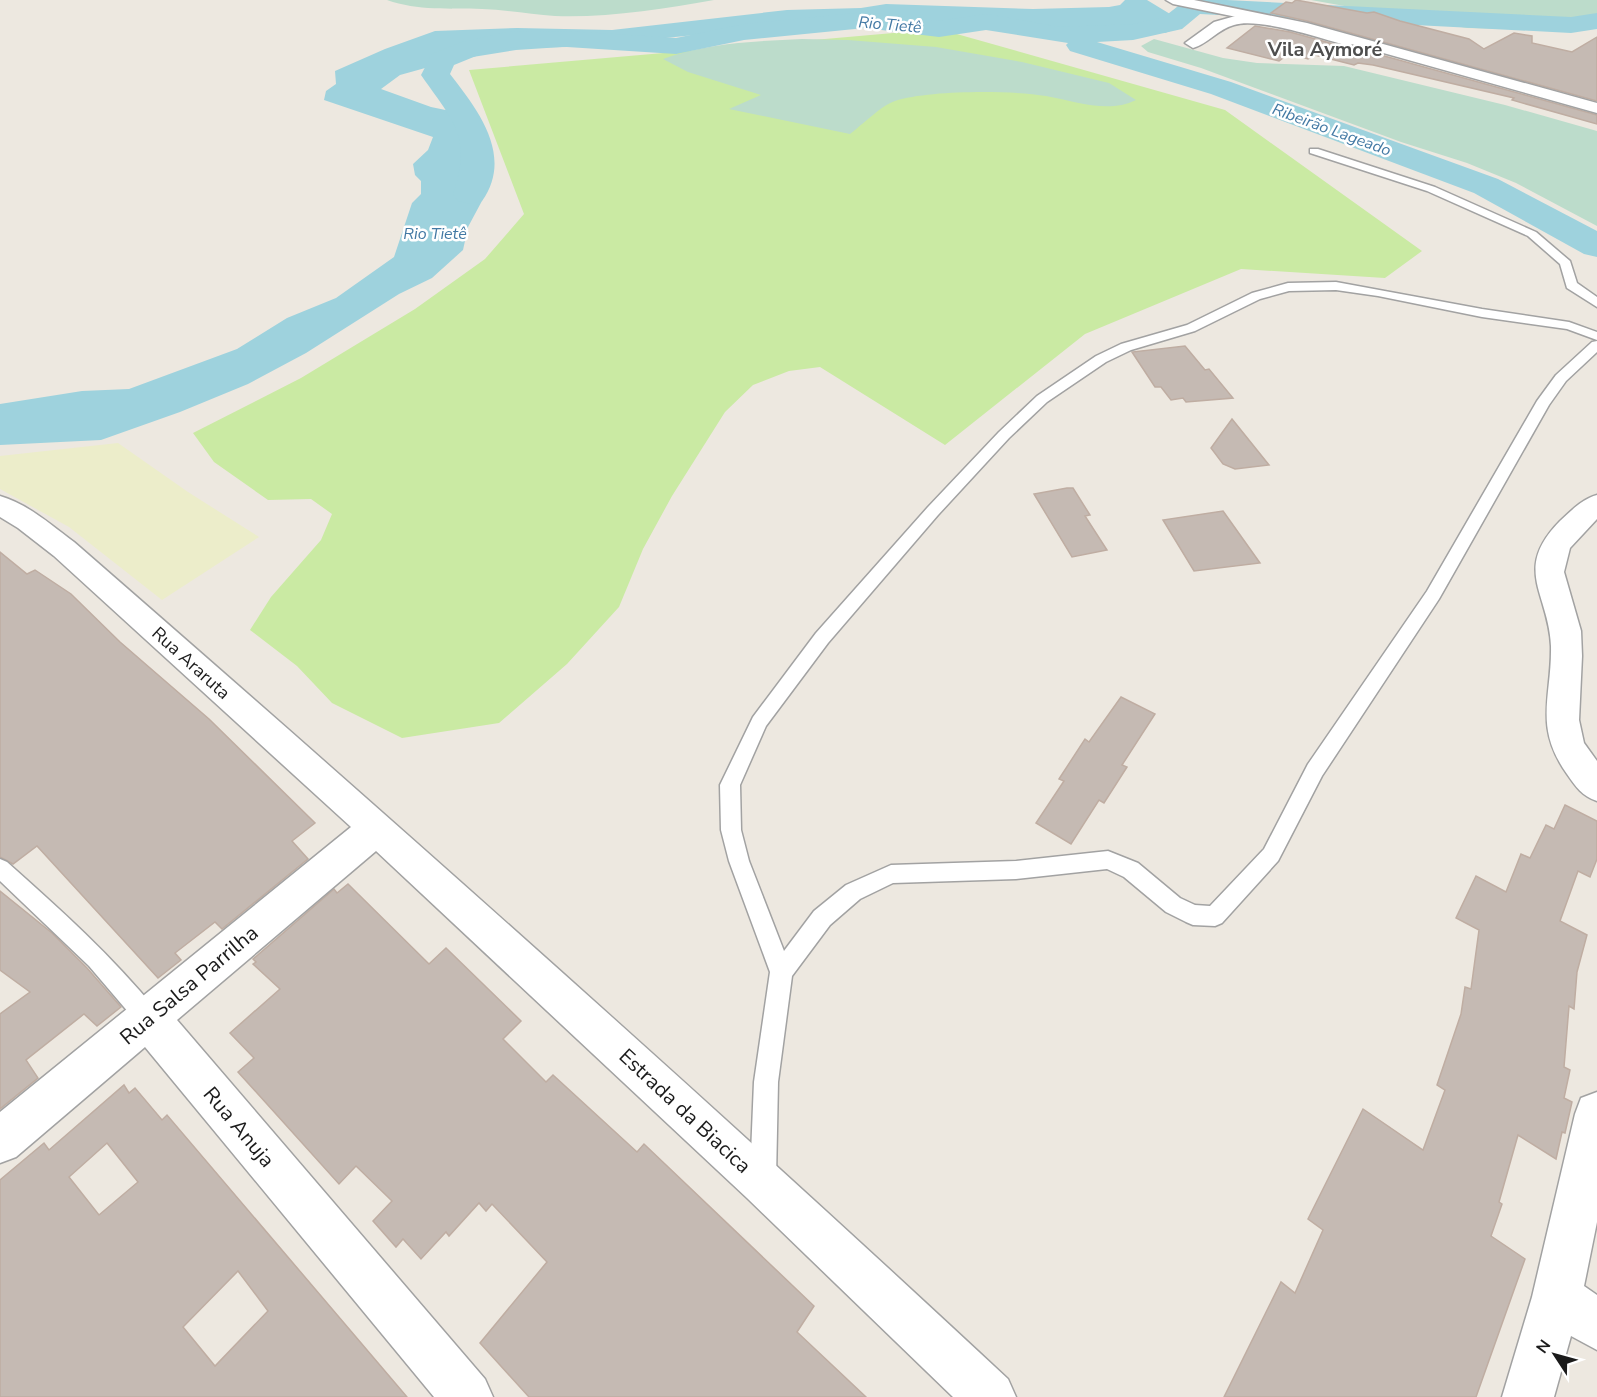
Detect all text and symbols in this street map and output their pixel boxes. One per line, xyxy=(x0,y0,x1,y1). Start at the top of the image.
water label: Rio Tietê xyxy=(857,11,923,39)
district label: Vila Aymoré xyxy=(1267,36,1382,63)
water label: Ribeirão Lageado xyxy=(1269,98,1394,162)
water label: Rio Tietê xyxy=(403,223,467,245)
street label: Rua Araruta xyxy=(147,621,235,705)
street label: Rua Salsa Parrilha xyxy=(114,919,264,1051)
street label: Estrada da Biacica xyxy=(613,1042,757,1180)
street label: Rua Anuja xyxy=(197,1081,281,1173)
north arrow xyxy=(1525,1325,1585,1385)
text: N xyxy=(1531,1335,1556,1358)

